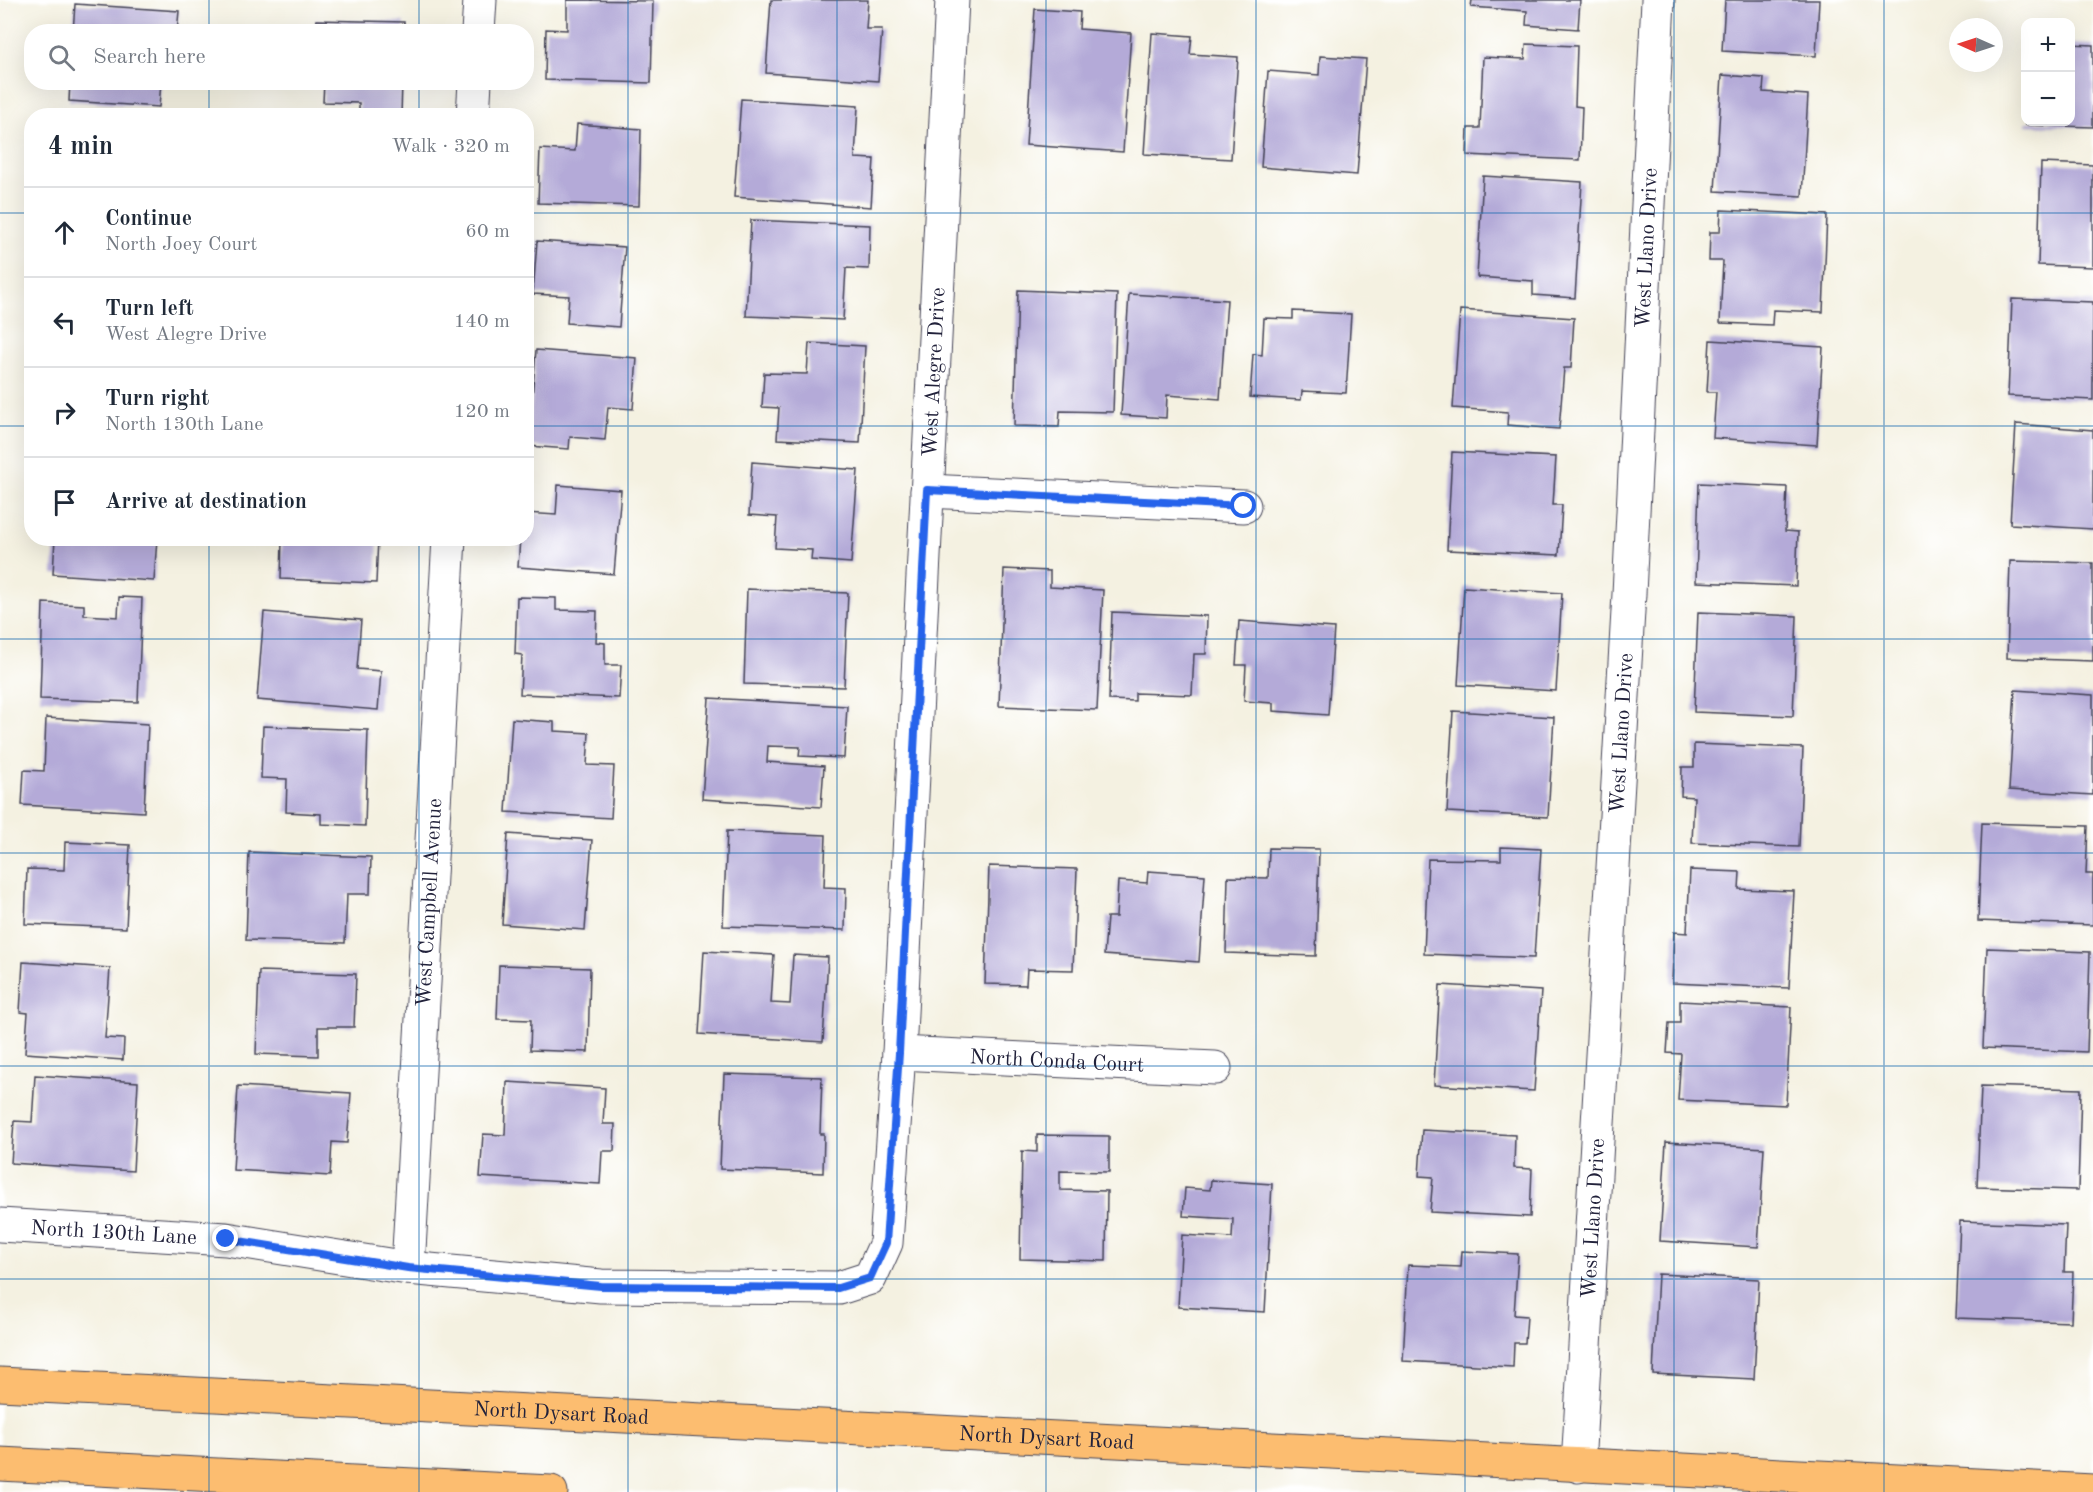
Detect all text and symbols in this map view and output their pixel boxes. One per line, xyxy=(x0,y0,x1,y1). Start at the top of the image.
north arrow xyxy=(1949,18,2003,72)
map controls xyxy=(2021,18,2075,126)
button: + xyxy=(2021,18,2075,72)
search box xyxy=(24,24,534,90)
icon: search xyxy=(45,41,78,74)
text: Search here xyxy=(93,46,206,68)
button: − xyxy=(2021,72,2075,126)
text: 4 min xyxy=(48,134,113,160)
text: Walk · 320 m xyxy=(391,137,510,157)
street label: West Llano Drive xyxy=(1633,167,1662,329)
text: Continue xyxy=(105,208,192,230)
icon: ahead xyxy=(48,216,81,249)
text: 60 m xyxy=(465,222,510,242)
text: North Joey Court xyxy=(105,235,257,255)
street label: West Alegre Drive xyxy=(920,287,950,457)
text: Turn left xyxy=(105,298,194,320)
icon: left xyxy=(48,306,81,339)
text: 140 m xyxy=(454,312,510,332)
text: West Alegre Drive xyxy=(105,325,267,345)
text: Turn right xyxy=(105,388,209,410)
icon: right xyxy=(48,396,81,429)
text: 120 m xyxy=(454,402,510,422)
text: North 130th Lane xyxy=(105,415,264,435)
icon: arrive xyxy=(48,486,81,519)
text: Arrive at destination xyxy=(105,491,307,513)
route start xyxy=(1230,492,1256,518)
street label: West Llano Drive xyxy=(1607,652,1638,814)
street label: West Campbell Avenue xyxy=(414,798,446,1008)
street label: North Conda Court xyxy=(969,1047,1144,1077)
street label: West Llano Drive xyxy=(1579,1138,1609,1299)
street label: North 130th Lane xyxy=(30,1218,197,1249)
route end xyxy=(212,1225,238,1251)
street label: North Dysart Road xyxy=(473,1399,649,1429)
street label: North Dysart Road xyxy=(958,1424,1135,1454)

